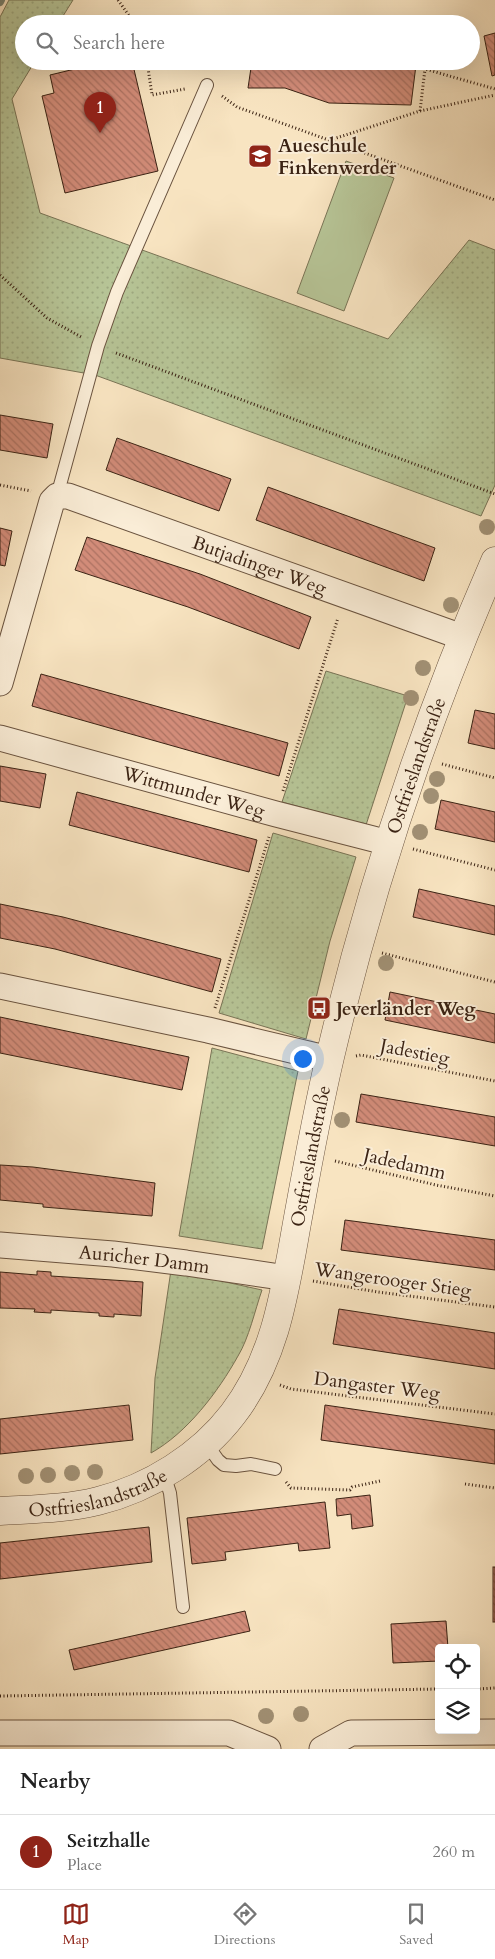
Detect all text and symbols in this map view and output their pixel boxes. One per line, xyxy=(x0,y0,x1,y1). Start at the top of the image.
search box xyxy=(15,15,480,70)
icon: search xyxy=(33,29,61,57)
text: Search here xyxy=(73,30,165,56)
pin: 1 xyxy=(84,92,116,133)
place label: Aueschule Finkenwerder xyxy=(278,133,397,181)
school or university icon: Aueschule Finkenwerder xyxy=(247,143,273,169)
street label: Butjadinger Weg xyxy=(189,530,330,602)
street label: Ostfrieslandstraße xyxy=(381,694,452,838)
street label: Wittmunder Weg xyxy=(118,760,268,824)
bus stop icon: Jeverländer Weg xyxy=(306,995,332,1021)
place label: Jeverländer Weg xyxy=(333,996,476,1022)
street label: Jadestieg xyxy=(375,1032,452,1072)
your location xyxy=(290,1046,316,1072)
street label: Ostfrieslandstraße xyxy=(285,1083,337,1229)
street label: Jadedamm xyxy=(358,1141,449,1186)
street label: Auricher Damm xyxy=(78,1239,212,1281)
street label: Wangerooger Stieg xyxy=(312,1256,473,1304)
street label: Dangaster Weg xyxy=(312,1365,442,1407)
street label: Ostfrieslandstraße xyxy=(28,1463,172,1524)
map controls xyxy=(435,1644,480,1734)
button: locate xyxy=(435,1644,480,1689)
button: layers xyxy=(435,1689,480,1734)
text: Nearby xyxy=(20,1767,91,1796)
text: Seitzhalle xyxy=(67,1828,150,1854)
text: 1 xyxy=(32,1841,40,1863)
text: 260 m xyxy=(433,1841,475,1863)
text: Place xyxy=(67,1854,102,1876)
tab: Map xyxy=(62,1900,90,1949)
tab: Directions xyxy=(214,1900,275,1949)
tab: Saved xyxy=(399,1900,433,1949)

